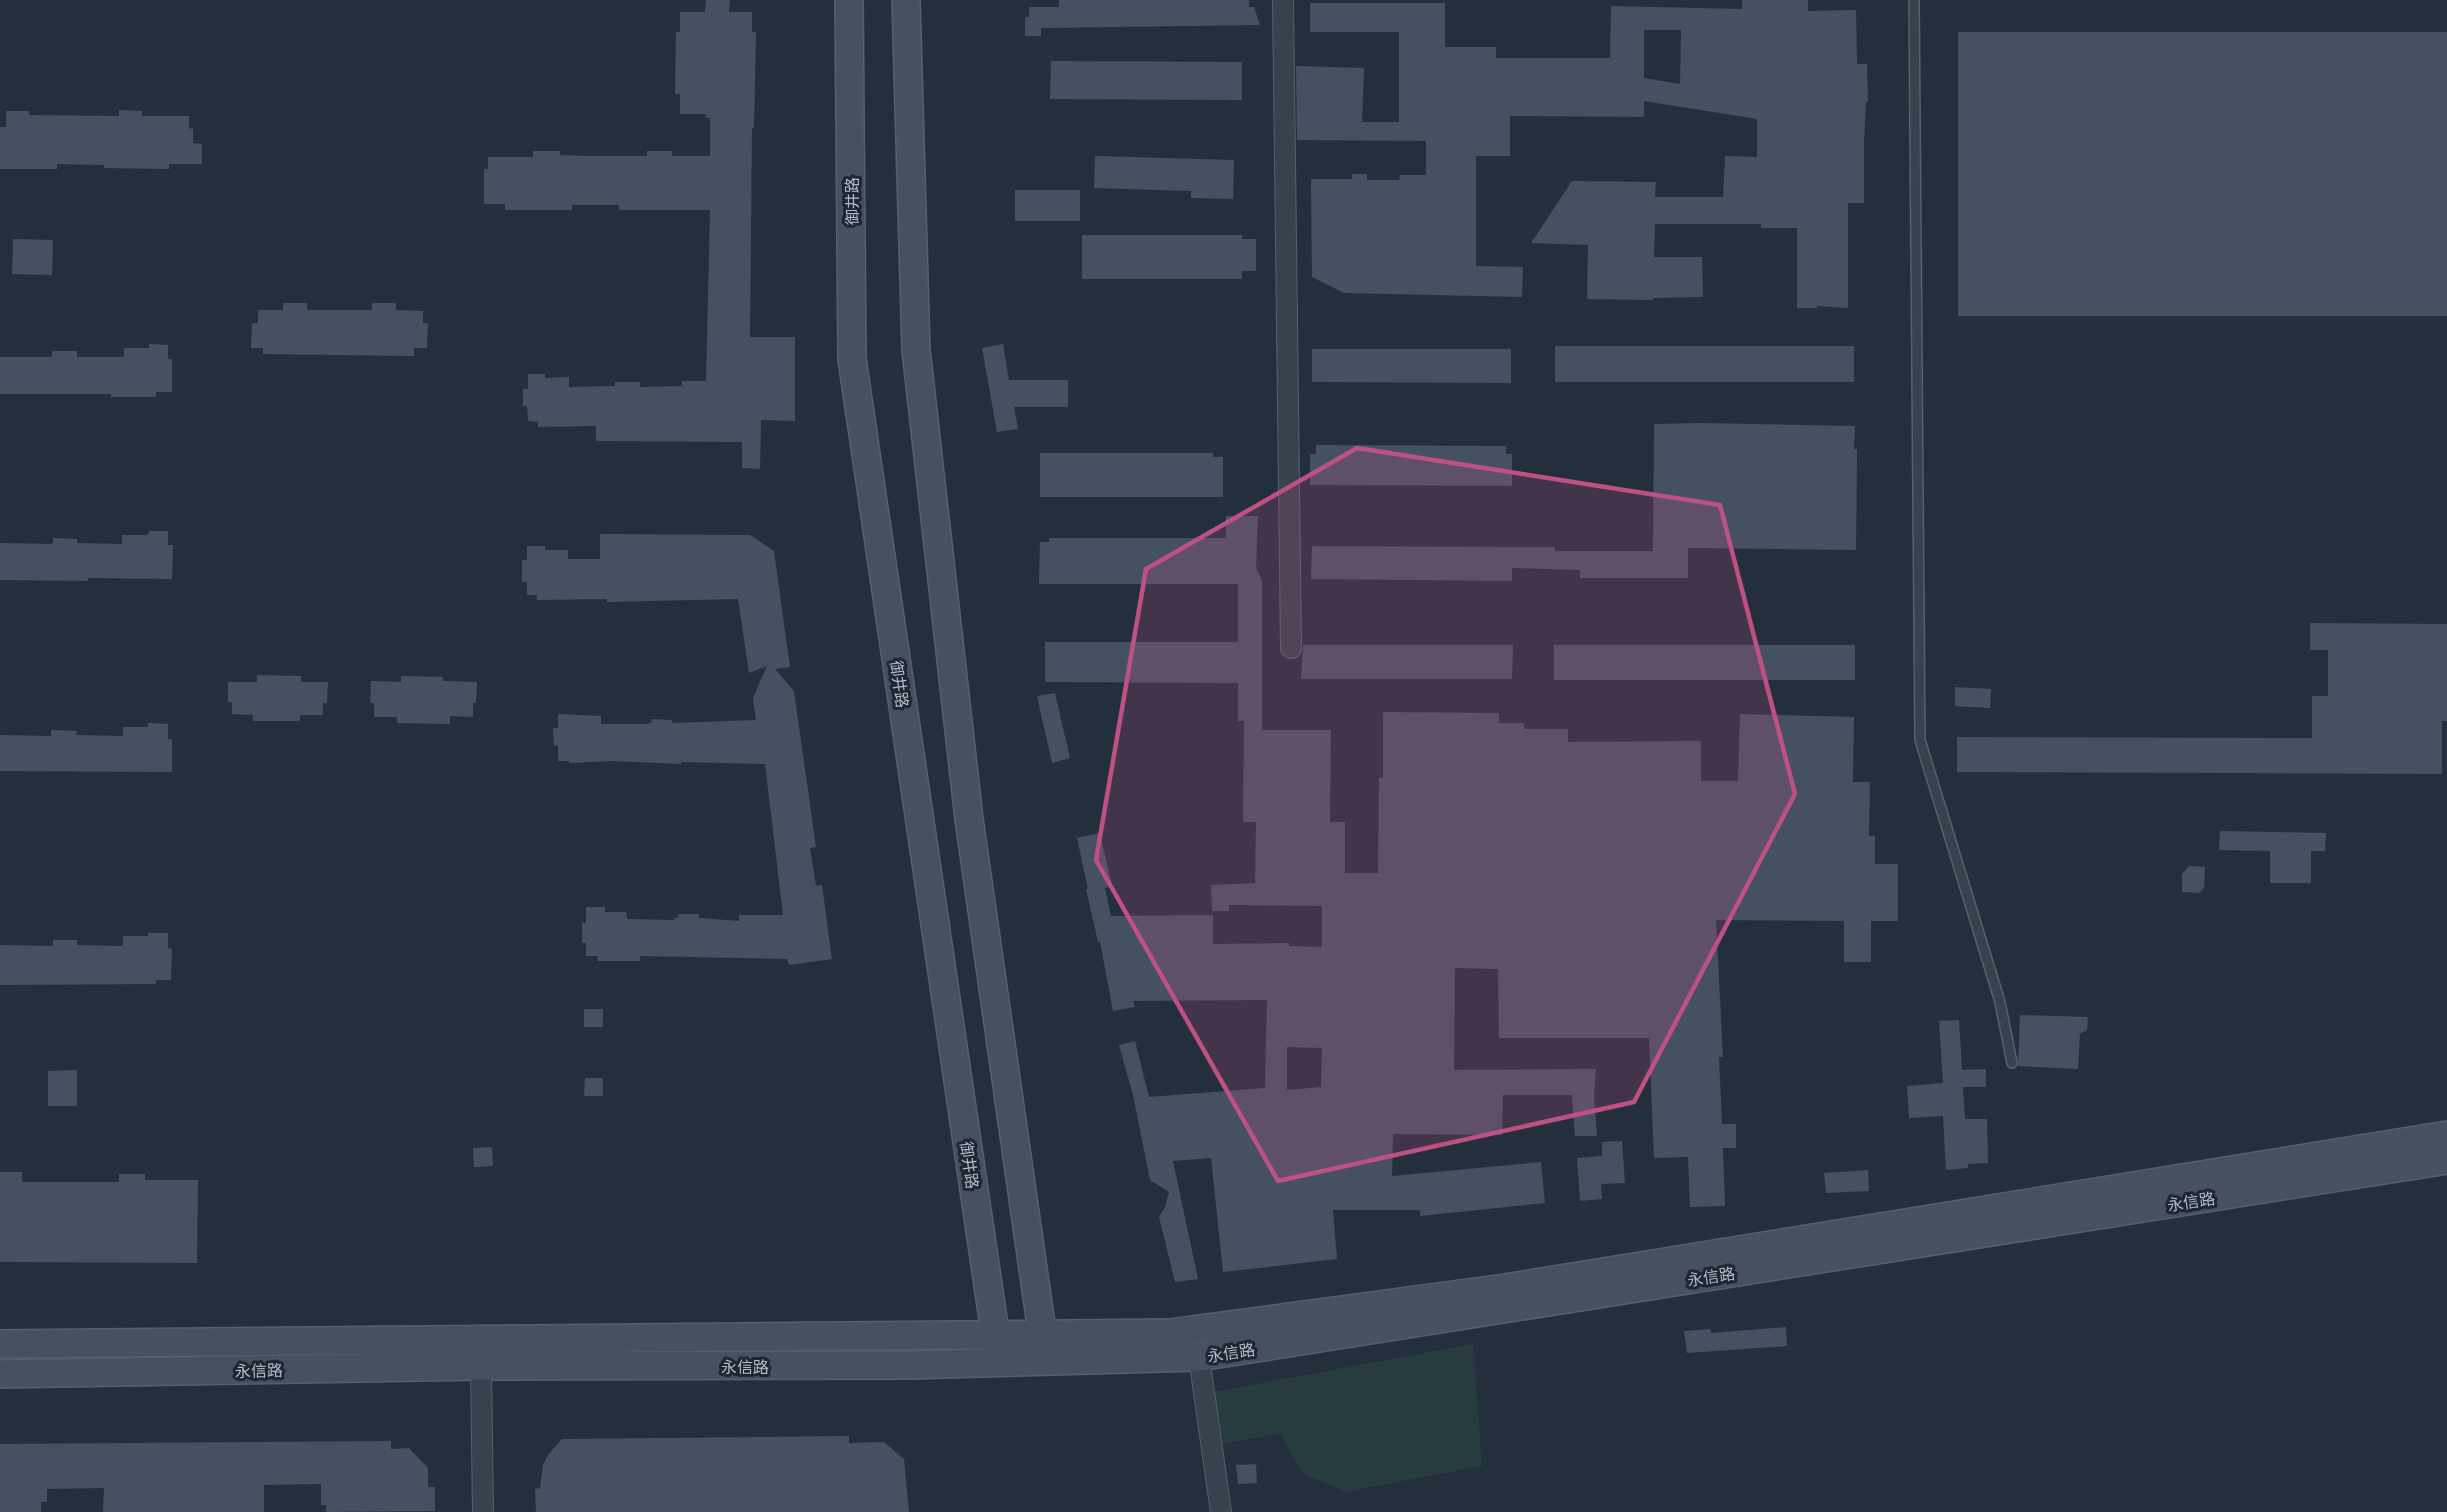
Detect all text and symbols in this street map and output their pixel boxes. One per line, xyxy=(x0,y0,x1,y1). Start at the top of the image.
street label: 御井路 xyxy=(842,177,861,225)
street label: 御井路 xyxy=(887,659,913,709)
street label: 御井路 xyxy=(957,1140,983,1190)
street label: 永信路 xyxy=(2166,1188,2216,1214)
street label: 永信路 xyxy=(1686,1263,1736,1289)
street label: 永信路 xyxy=(1206,1339,1256,1365)
street label: 永信路 xyxy=(721,1357,769,1376)
street label: 永信路 xyxy=(235,1360,283,1380)

